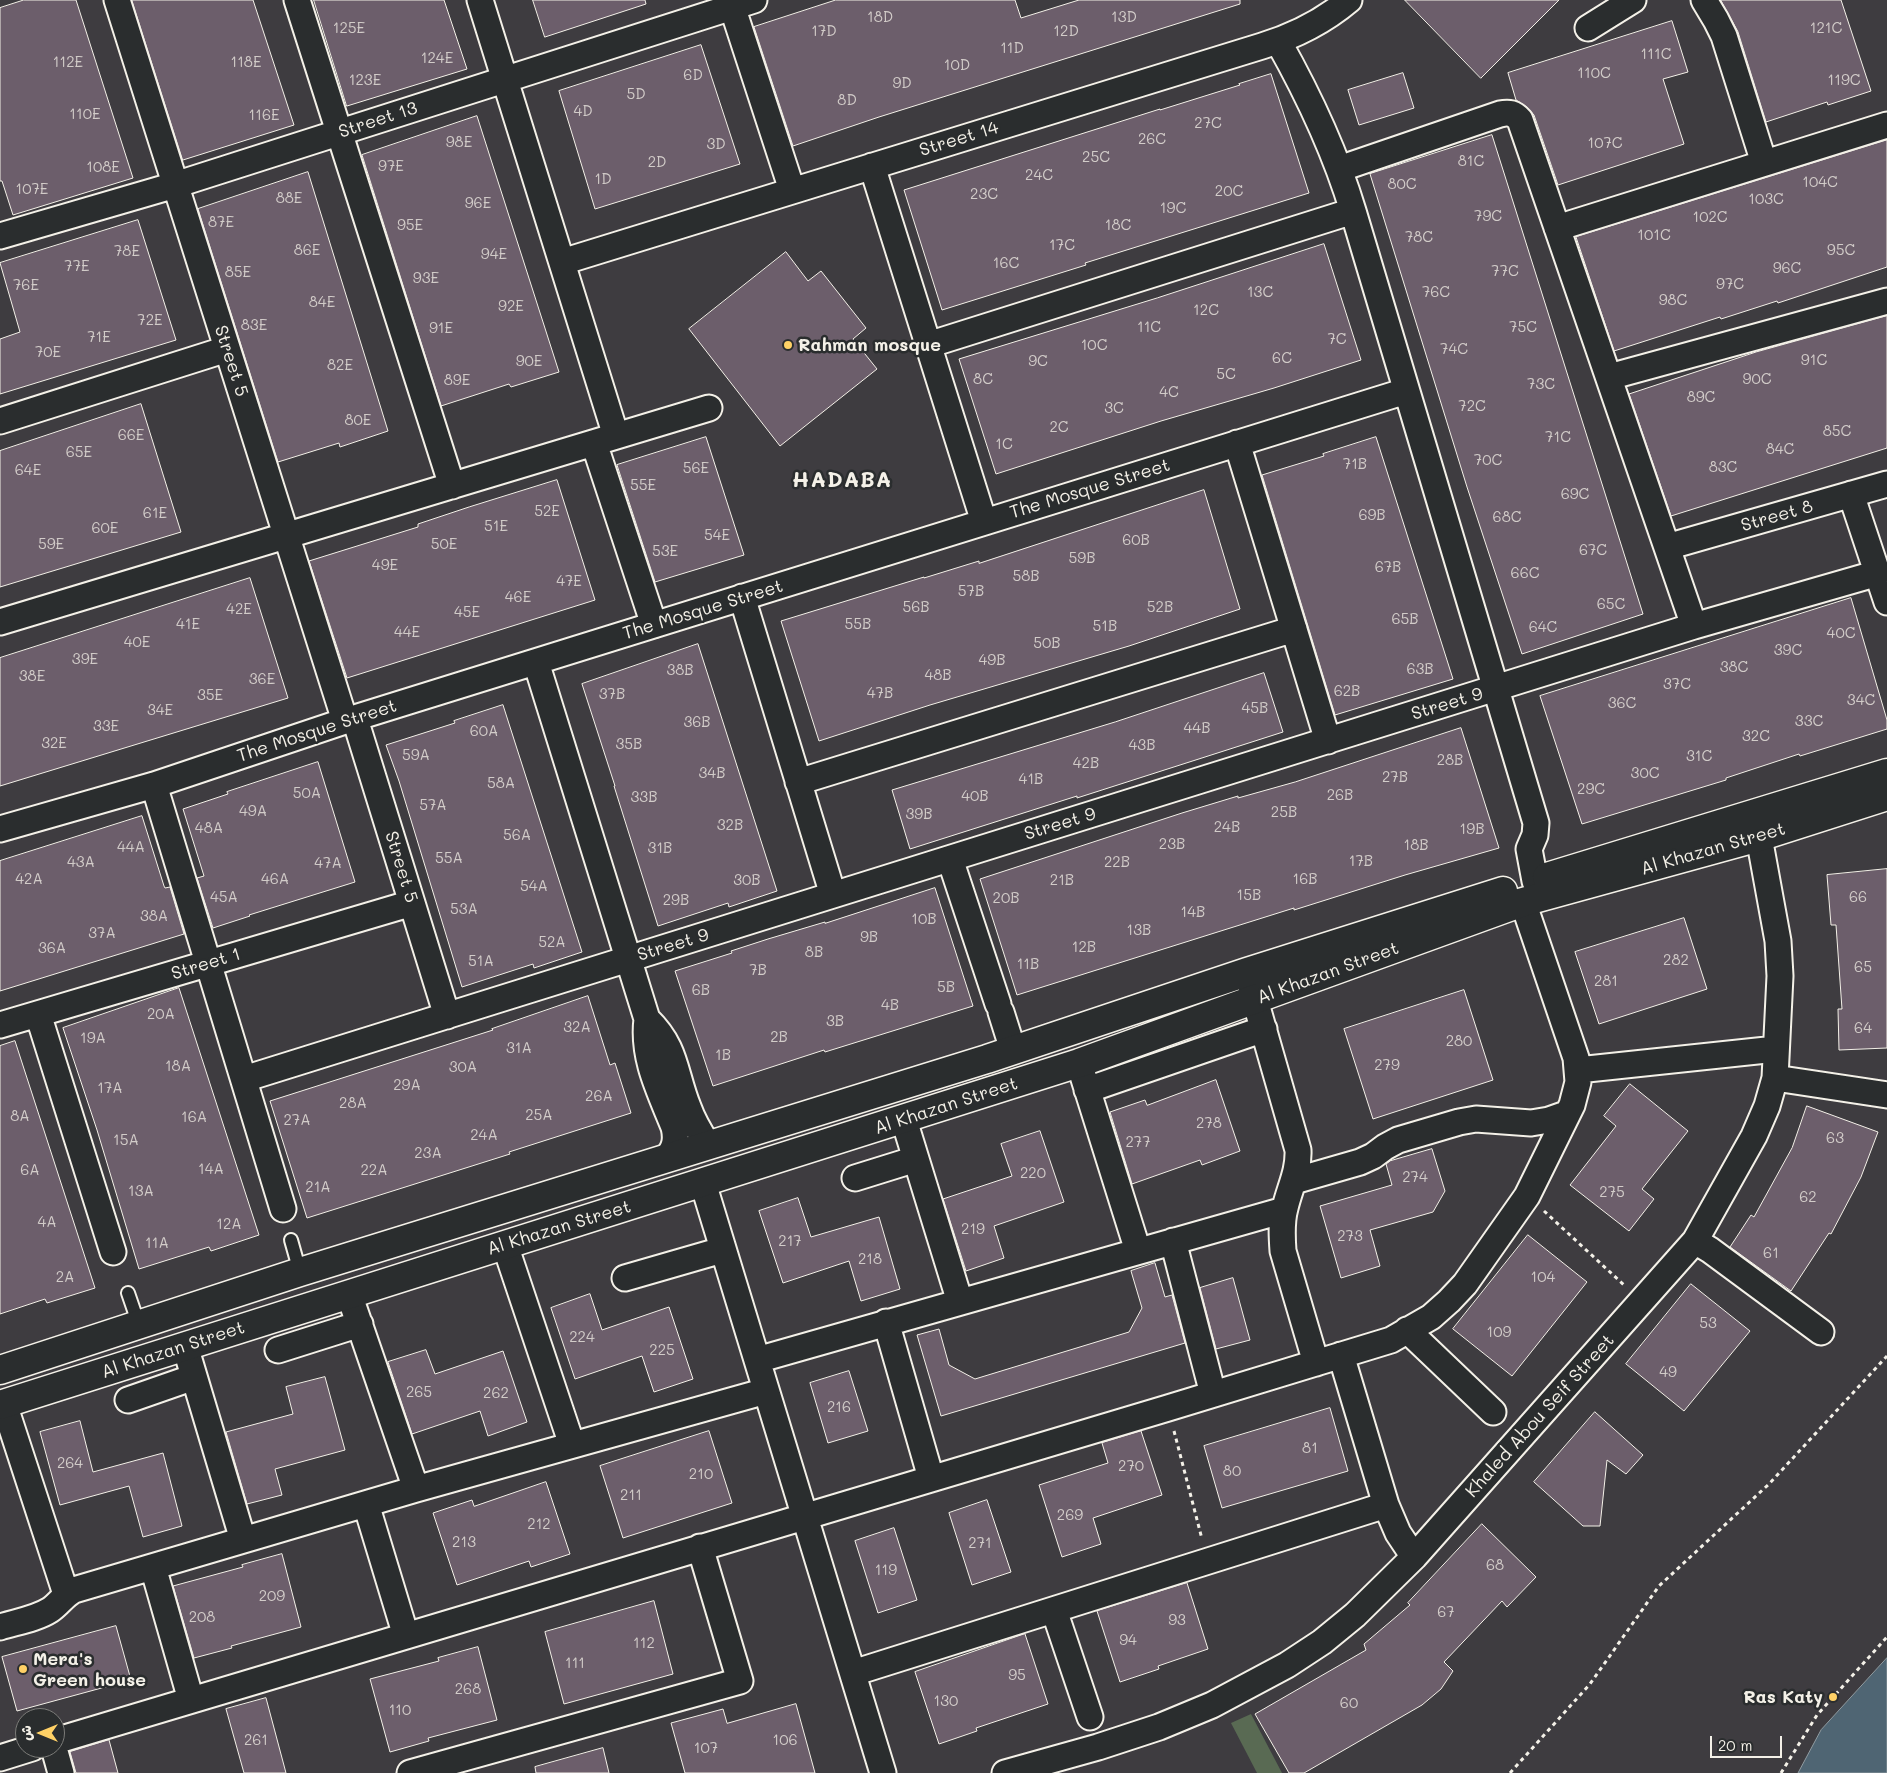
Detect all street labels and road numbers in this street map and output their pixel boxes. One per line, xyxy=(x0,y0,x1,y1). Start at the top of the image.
street label: Street 13 xyxy=(336,97,420,143)
street label: Street 14 xyxy=(917,117,1001,161)
street label: Street 5 xyxy=(209,323,253,399)
street label: The Mosque Street xyxy=(1007,454,1173,524)
street label: Street 8 xyxy=(1738,495,1816,537)
street label: The Mosque Street xyxy=(620,575,786,645)
street label: Street 9 xyxy=(1409,683,1485,725)
street label: The Mosque Street xyxy=(235,695,399,767)
street label: Street 9 xyxy=(1022,803,1098,845)
street label: Al Khazan Street xyxy=(1638,818,1788,880)
street label: Street 5 xyxy=(380,829,422,905)
street label: Street 9 xyxy=(635,924,711,966)
street label: Al Khazan Street xyxy=(1254,937,1402,1009)
street label: Street 1 xyxy=(169,943,243,985)
street label: Al Khazan Street xyxy=(872,1073,1020,1139)
street label: Al Khazan Street xyxy=(484,1196,634,1260)
street label: Al Khazan Street xyxy=(99,1317,247,1383)
street label: Khaled Abou Seif Street xyxy=(1461,1330,1619,1502)

